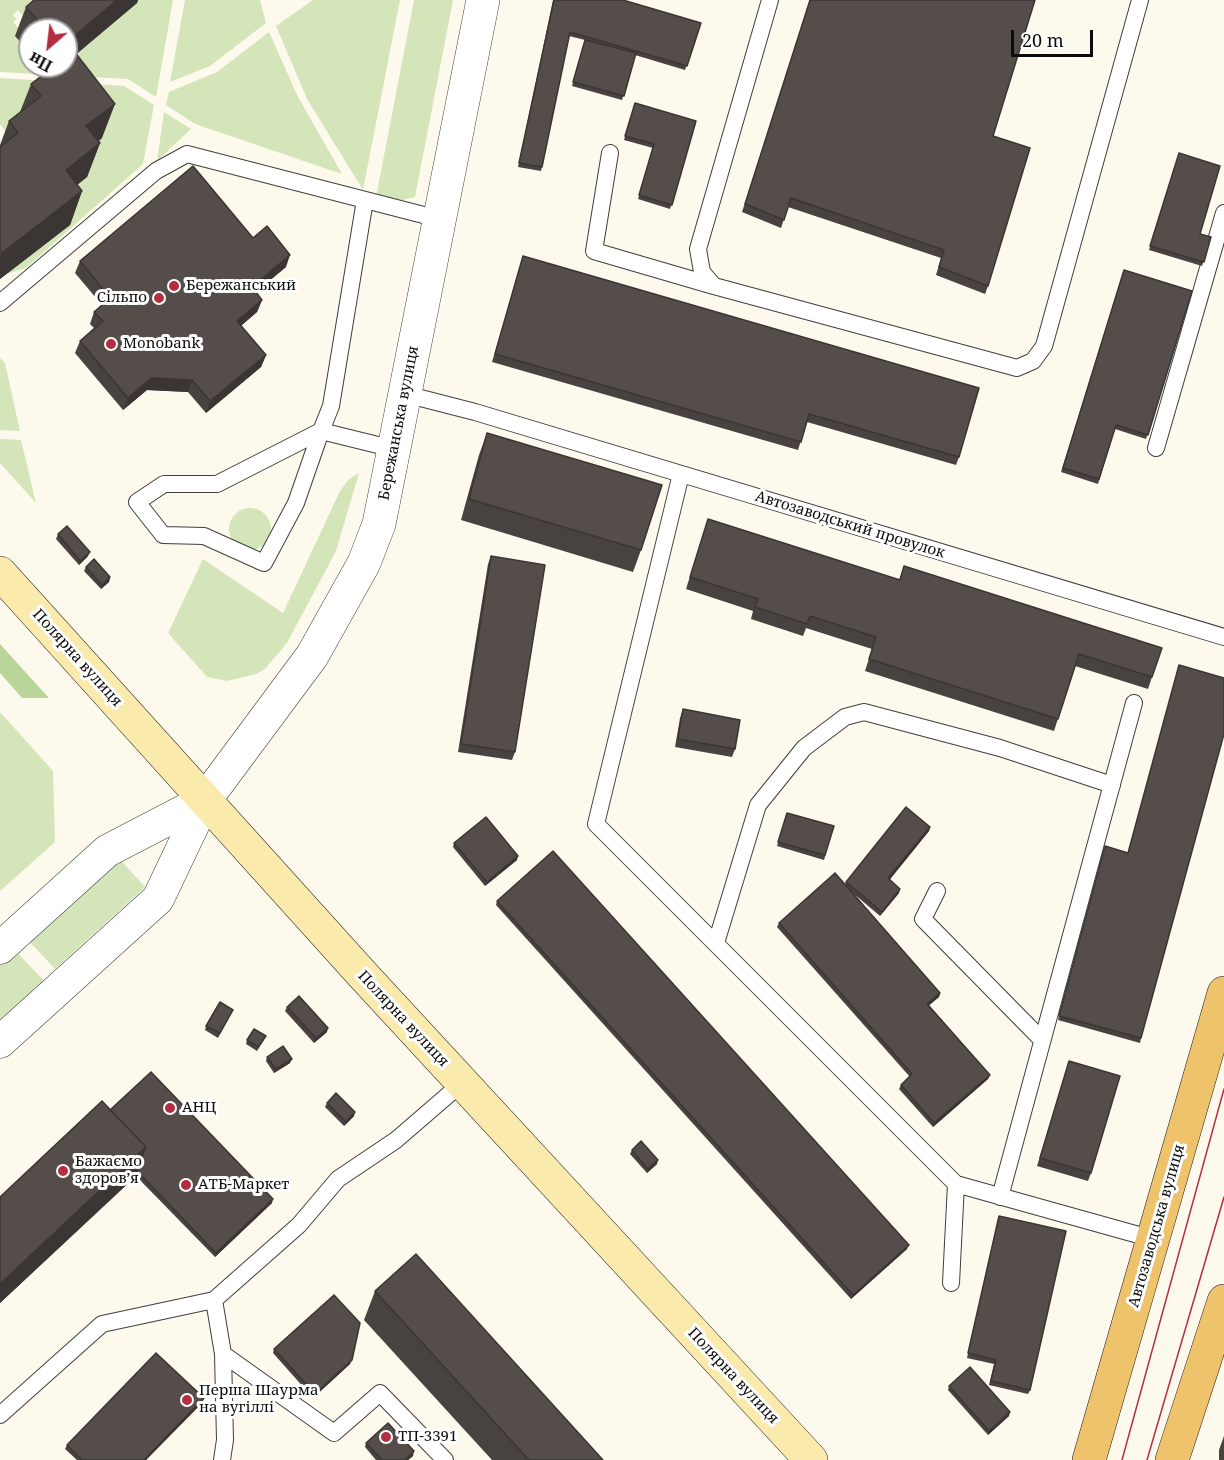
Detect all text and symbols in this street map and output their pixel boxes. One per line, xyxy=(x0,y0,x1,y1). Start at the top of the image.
north arrow xyxy=(18,18,78,78)
scale bar xyxy=(1014,18,1096,56)
text: 20 m xyxy=(1022,28,1064,52)
text: Пн xyxy=(25,47,56,77)
place label: Бережанський xyxy=(186,277,296,295)
marker: Бережанський xyxy=(167,279,181,293)
place label: Сільпо xyxy=(97,289,147,307)
marker: Сільпо xyxy=(152,291,166,305)
place label: Monobank xyxy=(123,335,200,353)
marker: Monobank xyxy=(104,337,118,351)
street label: Бережанська вулиця xyxy=(375,344,423,502)
street label: Автозаводський провулок xyxy=(753,488,947,562)
street label: Полярна вулиця xyxy=(29,606,125,710)
street label: Полярна вулиця xyxy=(354,967,452,1071)
place label: АНЦ xyxy=(182,1099,216,1117)
marker: АНЦ xyxy=(163,1101,177,1115)
street label: Автозаводська вулиця xyxy=(1125,1142,1189,1310)
place label: Бажаємо здоровʼя xyxy=(75,1153,142,1188)
marker: Бажаємо здоровʼя xyxy=(56,1164,70,1178)
place label: АТБ-Маркет xyxy=(198,1176,289,1194)
marker: АТБ-Маркет xyxy=(179,1178,193,1192)
street label: Полярна вулиця xyxy=(684,1324,782,1428)
place label: Перша Шаурма на вугіллі xyxy=(199,1382,319,1417)
marker: Перша Шаурма на вугіллі xyxy=(180,1393,194,1407)
place label: ТП-3391 xyxy=(398,1428,457,1446)
marker: ТП-3391 xyxy=(379,1430,393,1444)

